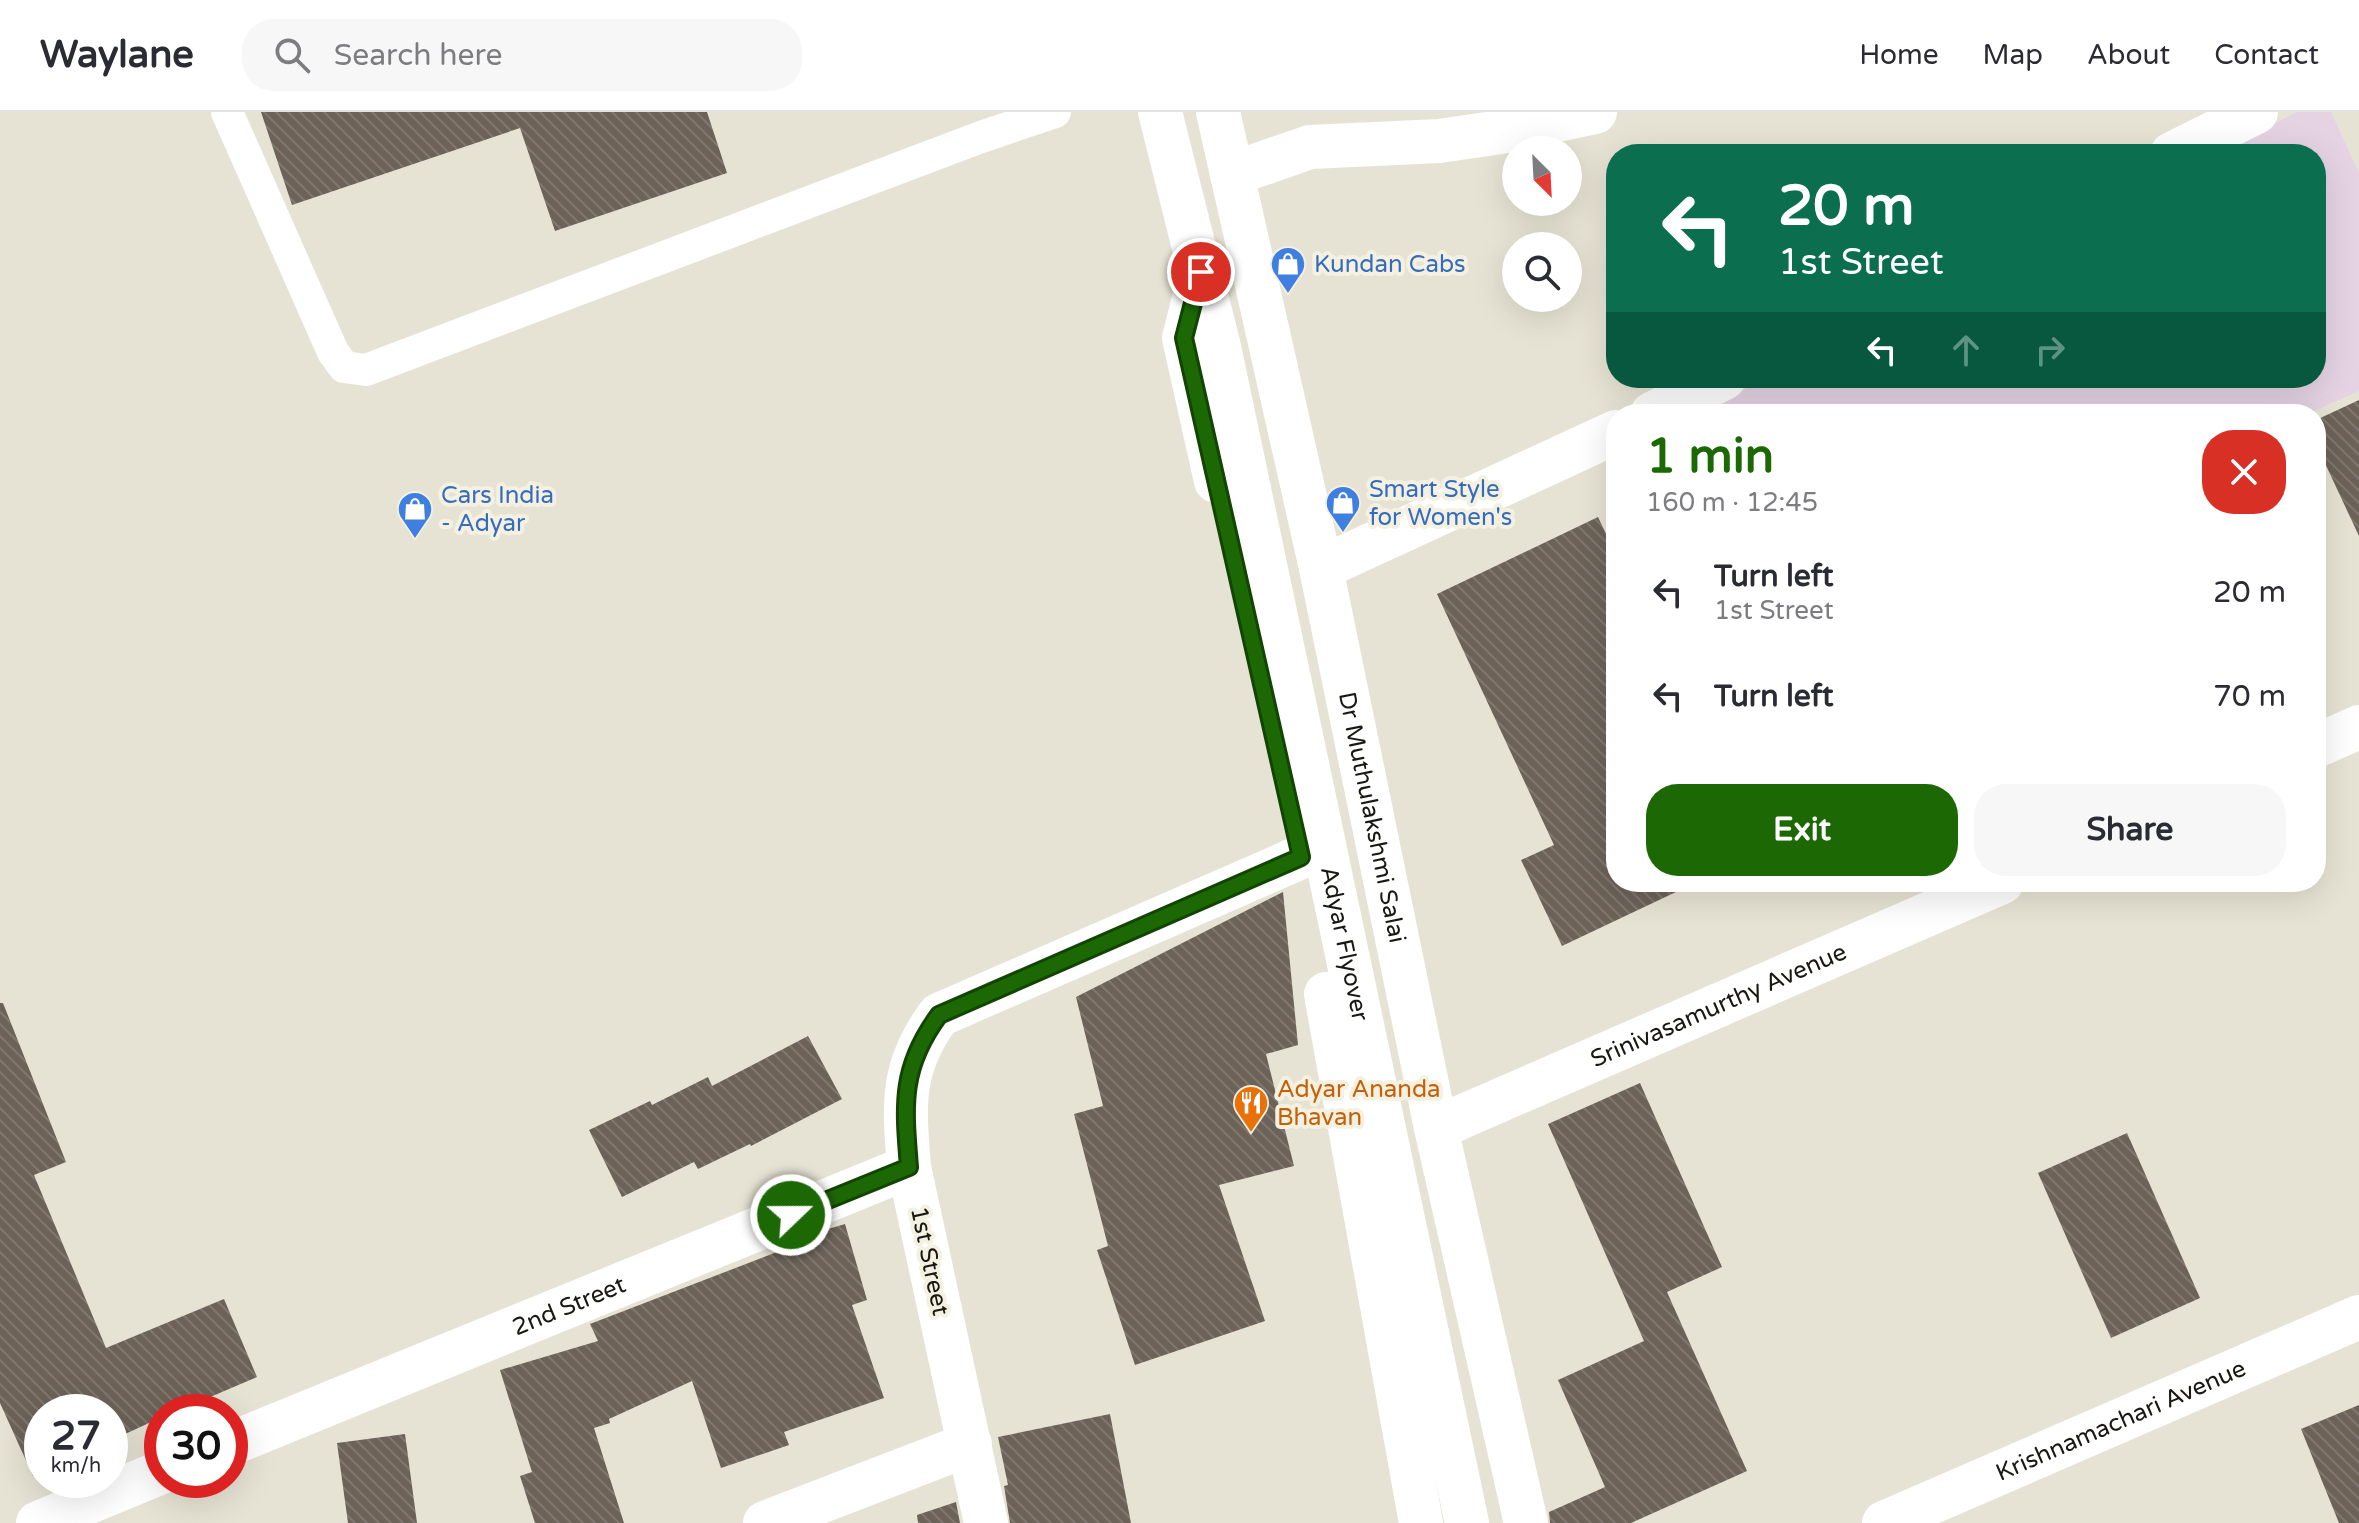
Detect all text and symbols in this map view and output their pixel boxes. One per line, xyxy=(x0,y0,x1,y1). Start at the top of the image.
search box xyxy=(242,19,802,91)
text: Waylane xyxy=(40,32,194,78)
icon: search xyxy=(270,33,314,77)
text: Search here xyxy=(334,37,503,74)
text: Home xyxy=(1859,38,1939,72)
text: Map xyxy=(1983,38,2043,72)
text: About xyxy=(2087,38,2170,72)
text: Contact xyxy=(2214,38,2319,72)
north arrow xyxy=(1502,136,1582,216)
map controls xyxy=(1502,136,1582,312)
text: 20 m xyxy=(1778,173,1914,240)
icon: left xyxy=(1646,176,1750,280)
button: search xyxy=(1502,232,1582,312)
pin xyxy=(1167,238,1235,306)
text: 1st Street xyxy=(1778,241,1944,284)
shop icon: Kundan Cabs xyxy=(1269,245,1307,295)
icon: arrive xyxy=(1179,250,1223,294)
place label: Kundan Cabs xyxy=(1314,250,1466,279)
icon: left xyxy=(1860,328,1904,372)
icon: ahead xyxy=(1944,328,1988,372)
icon: right xyxy=(2028,328,2072,372)
text: 1 min xyxy=(1646,428,1774,486)
button: close xyxy=(2202,430,2286,514)
place label: Smart Style for Women's xyxy=(1369,475,1512,532)
place label: Cars India - Adyar xyxy=(441,481,554,538)
shop icon: Smart Style for Women's xyxy=(1324,484,1362,534)
text: 160 m · 12:45 xyxy=(1646,487,1818,518)
shop icon: Cars India - Adyar xyxy=(396,490,434,540)
text: Turn left xyxy=(1714,558,1833,595)
icon: left xyxy=(1646,570,1690,614)
text: 20 m xyxy=(2213,574,2286,611)
text: 1st Street xyxy=(1714,595,1834,626)
icon: left xyxy=(1646,674,1690,718)
text: Turn left xyxy=(1714,678,1833,715)
text: 70 m xyxy=(2213,678,2286,715)
street label: Dr Muthulakshmi Salai xyxy=(1332,689,1412,946)
button: Exit xyxy=(1646,784,1958,876)
button: Share xyxy=(1974,784,2286,876)
street label: Adyar Flyover xyxy=(1314,864,1375,1024)
street label: Srinivasamurthy Avenue xyxy=(1586,937,1851,1074)
place label: Adyar Ananda Bhavan xyxy=(1277,1075,1441,1132)
restaurant icon: Adyar Ananda Bhavan xyxy=(1232,1084,1270,1134)
position arrow xyxy=(749,1173,833,1257)
street label: 1st Street xyxy=(904,1204,955,1318)
street label: 2nd Street xyxy=(508,1270,630,1342)
street label: Krishnamachari Avenue xyxy=(1992,1354,2250,1488)
speed limit sign: 30 xyxy=(144,1394,248,1498)
text: 27 xyxy=(51,1412,101,1460)
text: km/h xyxy=(51,1454,101,1478)

